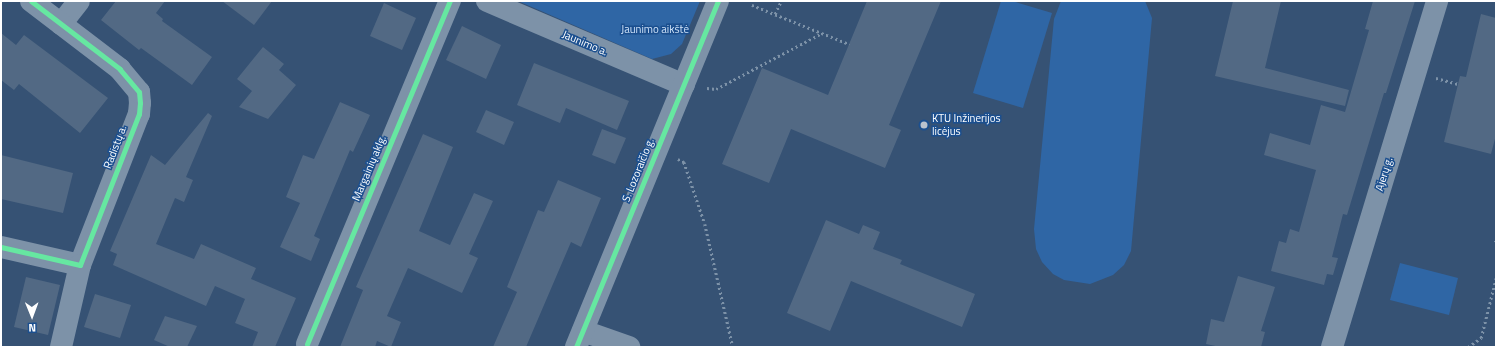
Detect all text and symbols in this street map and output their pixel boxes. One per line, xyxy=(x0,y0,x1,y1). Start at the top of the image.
park label: Jaunimo aikštė xyxy=(621,22,689,36)
street label: Jaunimo a. xyxy=(560,28,610,58)
place label: KTU Inžinerijos licėjus xyxy=(932,112,1001,138)
marker: KTU Inžinerijos licėjus xyxy=(919,120,929,130)
street label: Radistų a. xyxy=(101,123,129,171)
street label: Margainių aklg. xyxy=(349,133,389,203)
street label: S. Lozoraičio g. xyxy=(619,136,657,204)
street label: Ajerų g. xyxy=(1373,156,1395,192)
north arrow xyxy=(12,296,52,336)
text: N xyxy=(28,320,36,336)

